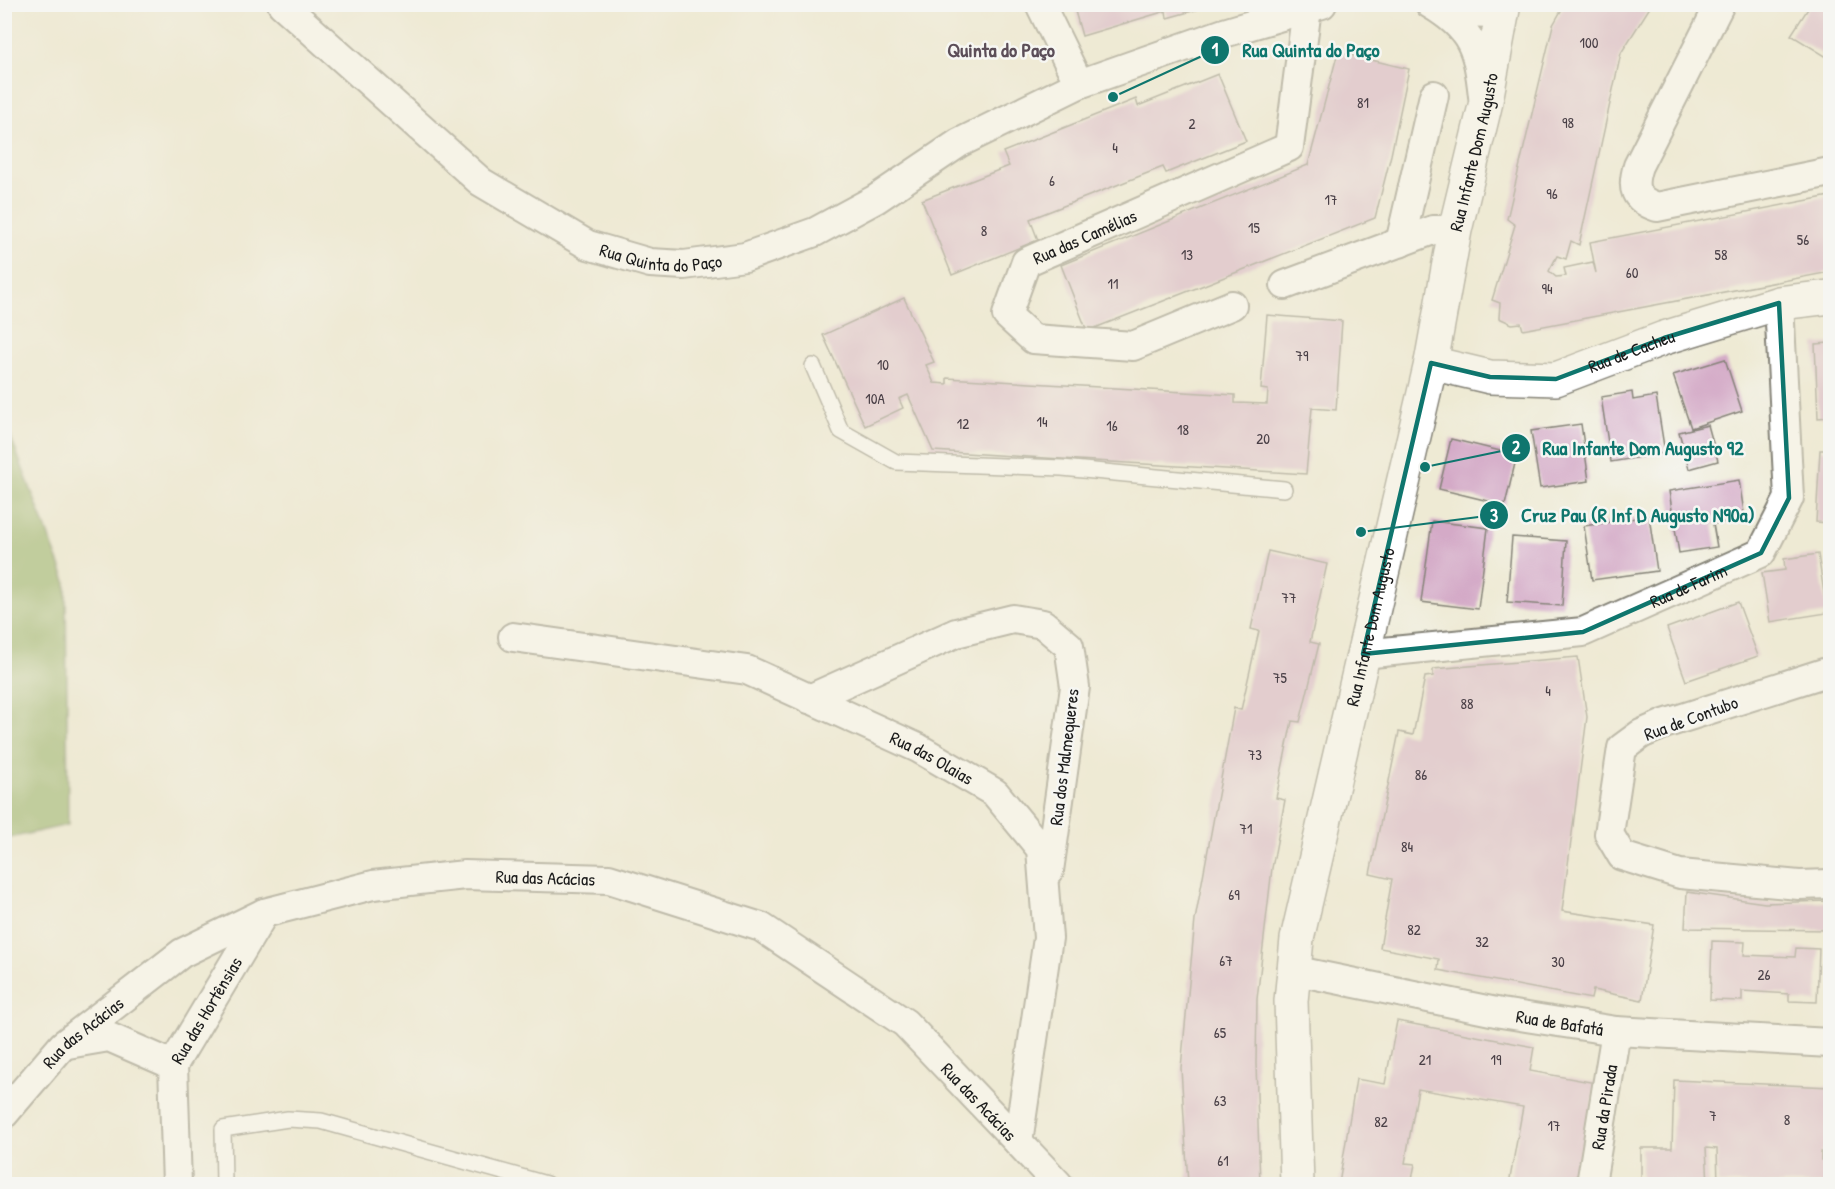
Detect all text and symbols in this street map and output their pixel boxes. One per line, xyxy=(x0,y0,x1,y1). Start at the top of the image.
callout: Rua Quinta do Paço xyxy=(1200,31,1391,69)
house number: 100 xyxy=(1580,32,1599,53)
district label: Quinta do Paço xyxy=(947,36,1055,63)
text: Rua Quinta do Paço xyxy=(1242,36,1380,63)
text: 1 xyxy=(1212,37,1219,62)
street label: Rua Infante Dom Augusto xyxy=(1443,71,1503,234)
house number: 81 xyxy=(1357,92,1369,113)
house number: 98 xyxy=(1562,112,1574,133)
house number: 2 xyxy=(1188,113,1196,134)
house number: 4 xyxy=(1112,137,1118,158)
house number: 6 xyxy=(1049,170,1055,191)
house number: 96 xyxy=(1546,183,1558,204)
house number: 17 xyxy=(1325,189,1337,210)
street label: Rua das Camélias xyxy=(1029,203,1140,270)
house number: 15 xyxy=(1248,217,1261,238)
house number: 8 xyxy=(981,220,987,241)
house number: 56 xyxy=(1797,229,1809,250)
street label: Rua Quinta do Paço xyxy=(597,237,723,278)
house number: 13 xyxy=(1181,244,1193,265)
house number: 58 xyxy=(1715,244,1727,265)
house number: 60 xyxy=(1626,262,1639,283)
house number: 11 xyxy=(1108,273,1118,294)
house number: 94 xyxy=(1541,278,1553,299)
street label: Rua de Cacheu xyxy=(1584,323,1677,378)
house number: 79 xyxy=(1296,345,1309,366)
house number: 10 xyxy=(877,354,889,375)
house number: 10A xyxy=(865,388,885,409)
house number: 14 xyxy=(1036,411,1048,432)
house number: 12 xyxy=(957,413,969,434)
house number: 16 xyxy=(1106,415,1118,436)
house number: 18 xyxy=(1177,419,1189,440)
house number: 20 xyxy=(1256,428,1270,449)
callout: Rua Infante Dom Augusto 92 xyxy=(1501,429,1756,467)
text: Rua Infante Dom Augusto 92 xyxy=(1542,434,1744,462)
text: 2 xyxy=(1512,435,1521,460)
callout: Cruz Pau (R Inf D Augusto N90a) xyxy=(1479,496,1767,534)
text: Cruz Pau (R Inf D Augusto N90a) xyxy=(1521,501,1755,529)
text: 3 xyxy=(1490,503,1498,528)
street label: Rua Infante Dom Augusto xyxy=(1339,545,1400,708)
street label: Rua de Farim xyxy=(1645,557,1731,613)
house number: 77 xyxy=(1282,587,1296,608)
house number: 75 xyxy=(1273,667,1288,688)
house number: 4 xyxy=(1545,680,1551,701)
street label: Rua dos Malmequeres xyxy=(1043,687,1085,827)
street label: Rua de Contubo xyxy=(1641,689,1741,747)
house number: 88 xyxy=(1461,693,1474,714)
street label: Rua das Olaias xyxy=(886,725,978,790)
house number: 73 xyxy=(1248,744,1262,765)
house number: 86 xyxy=(1415,764,1427,785)
house number: 71 xyxy=(1240,818,1252,839)
house number: 84 xyxy=(1401,836,1413,857)
street label: Rua das Acácias xyxy=(495,863,596,891)
house number: 69 xyxy=(1228,884,1240,905)
house number: 82 xyxy=(1407,919,1421,940)
house number: 32 xyxy=(1475,931,1489,952)
house number: 67 xyxy=(1219,950,1233,971)
house number: 30 xyxy=(1551,951,1565,972)
street label: Rua das Hortênsias xyxy=(164,952,248,1068)
house number: 26 xyxy=(1757,964,1771,985)
street label: Rua das Acácias xyxy=(36,990,128,1073)
street label: Rua de Bafatá xyxy=(1515,1003,1605,1041)
house number: 65 xyxy=(1214,1022,1227,1043)
house number: 21 xyxy=(1419,1049,1431,1070)
house number: 19 xyxy=(1491,1049,1502,1070)
street label: Rua das Acácias xyxy=(936,1057,1023,1146)
street label: Rua da Pirada xyxy=(1584,1063,1623,1151)
house number: 63 xyxy=(1214,1090,1227,1111)
house number: 7 xyxy=(1709,1105,1717,1126)
house number: 8 xyxy=(1784,1109,1790,1130)
house number: 82 xyxy=(1374,1111,1388,1132)
house number: 17 xyxy=(1548,1115,1560,1136)
house number: 61 xyxy=(1217,1150,1229,1171)

